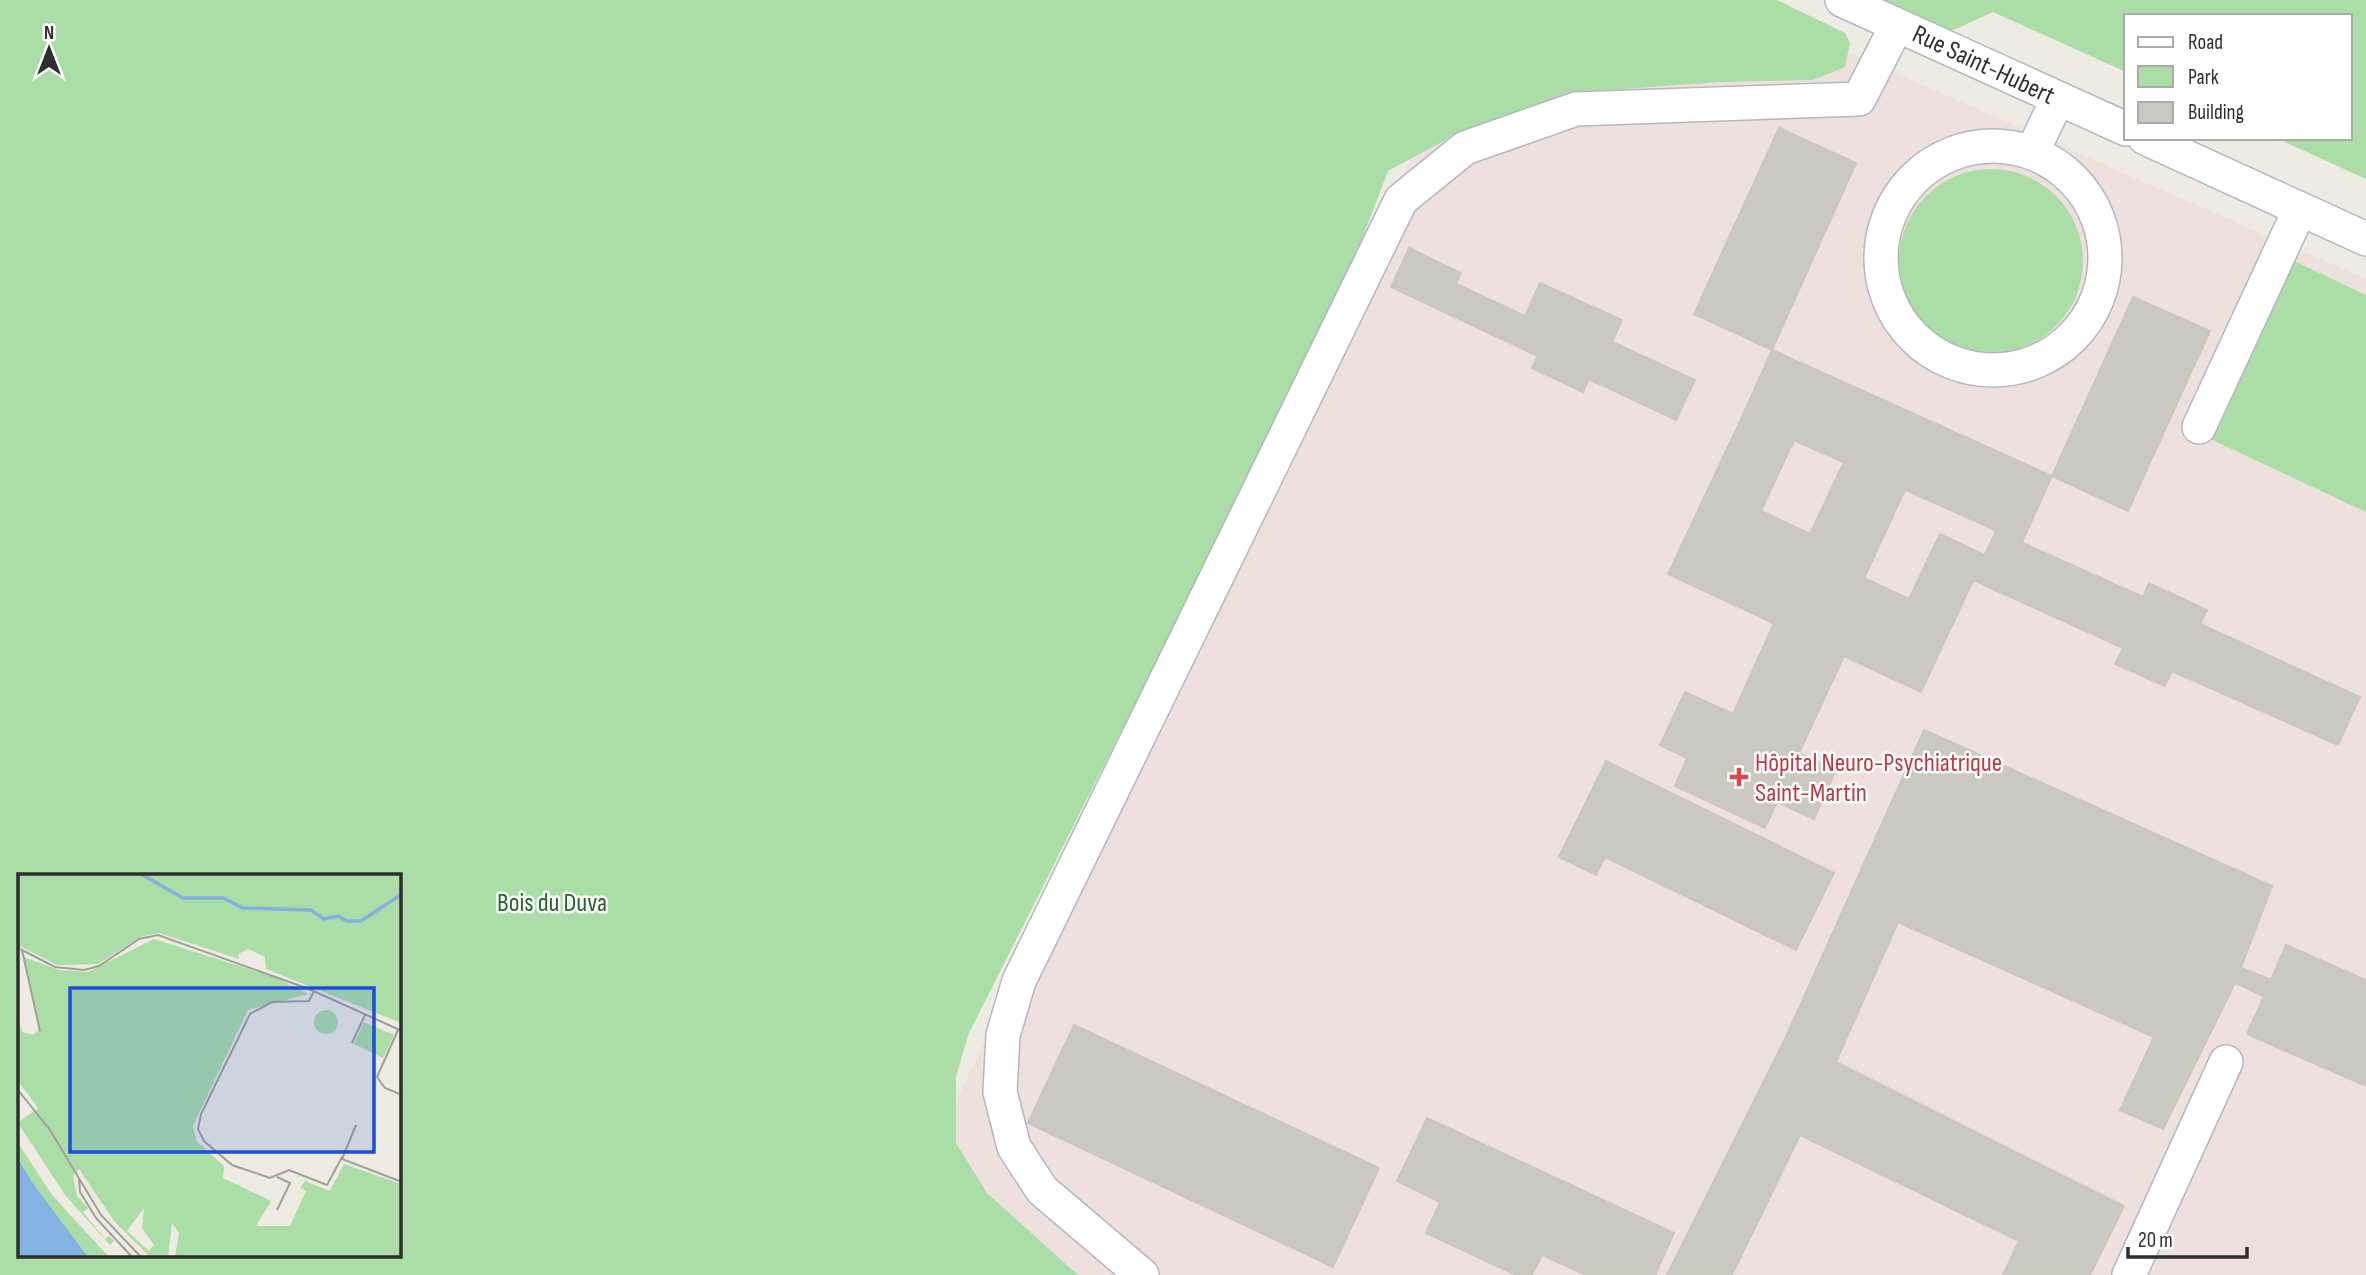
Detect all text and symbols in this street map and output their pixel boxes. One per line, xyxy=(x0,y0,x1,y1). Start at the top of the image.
north arrow xyxy=(14,14,84,84)
legend xyxy=(2124,14,2352,140)
street label: Rue Saint-Hubert xyxy=(1907,19,2059,112)
text: N xyxy=(44,22,54,45)
text: Road xyxy=(2188,30,2223,55)
text: Park xyxy=(2188,65,2219,90)
text: Building xyxy=(2188,100,2244,125)
place label: Hôpital Neuro-Psychiatrique Saint-Martin xyxy=(1755,748,2002,809)
marker: Hôpital Neuro-Psychiatrique Saint-Martin xyxy=(1729,767,1749,787)
inset map xyxy=(18,874,401,1258)
park label: Bois du Duva xyxy=(497,888,607,919)
scale bar xyxy=(2128,1216,2247,1260)
text: 20 m xyxy=(2138,1228,2173,1253)

